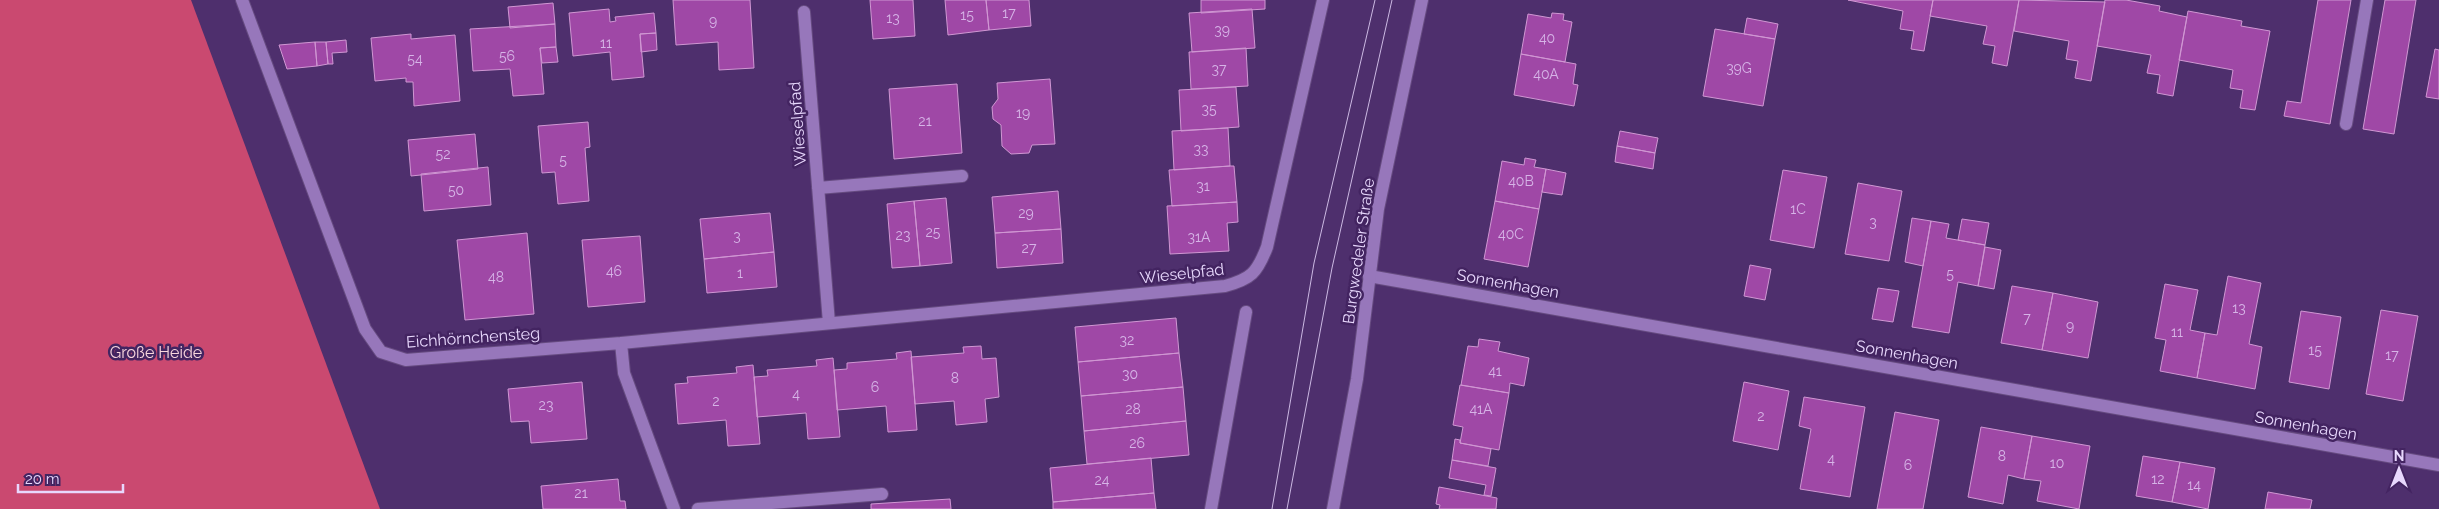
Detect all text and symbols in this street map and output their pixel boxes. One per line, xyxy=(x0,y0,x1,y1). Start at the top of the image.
house number: 17 xyxy=(1002,5,1016,21)
house number: 15 xyxy=(960,7,974,23)
house number: 13 xyxy=(886,10,900,26)
house number: 9 xyxy=(709,13,717,29)
house number: 39 xyxy=(1214,22,1230,38)
house number: 40 xyxy=(1539,30,1555,46)
house number: 11 xyxy=(600,35,612,51)
house number: 56 xyxy=(499,48,515,64)
house number: 54 xyxy=(407,51,423,67)
house number: 39G xyxy=(1726,60,1752,76)
house number: 37 xyxy=(1212,61,1227,77)
house number: 40A xyxy=(1533,66,1559,82)
street label: Wieselpfad xyxy=(785,81,810,167)
house number: 35 xyxy=(1201,101,1217,117)
house number: 19 xyxy=(1016,105,1030,121)
house number: 21 xyxy=(918,113,932,129)
house number: 33 xyxy=(1194,141,1208,157)
house number: 52 xyxy=(436,146,450,162)
house number: 5 xyxy=(559,152,567,168)
house number: 40B xyxy=(1508,173,1534,189)
street label: Burgwedeler Straße xyxy=(1339,177,1378,325)
house number: 31 xyxy=(1196,178,1210,194)
house number: 50 xyxy=(448,182,464,198)
house number: 1C xyxy=(1790,201,1806,217)
house number: 29 xyxy=(1018,205,1034,221)
house number: 3 xyxy=(1869,214,1877,230)
house number: 25 xyxy=(926,224,941,240)
house number: 40C xyxy=(1498,226,1524,242)
house number: 23 xyxy=(896,227,910,243)
house number: 3 xyxy=(733,228,741,244)
house number: 31A xyxy=(1188,229,1211,245)
house number: 27 xyxy=(1022,240,1037,256)
street label: Wieselpfad xyxy=(1139,260,1225,287)
house number: 46 xyxy=(606,263,622,279)
house number: 1 xyxy=(737,265,743,281)
street label: Sonnenhagen xyxy=(1455,265,1560,302)
house number: 5 xyxy=(1946,266,1954,282)
house number: 48 xyxy=(488,269,504,285)
house number: 13 xyxy=(2232,300,2246,316)
house number: 7 xyxy=(2023,310,2031,326)
house number: 9 xyxy=(2066,318,2074,334)
street label: Eichhörnchensteg xyxy=(405,323,541,352)
house number: 11 xyxy=(2171,324,2183,340)
house number: 32 xyxy=(1120,332,1134,348)
street label: Sonnenhagen xyxy=(1854,336,1959,373)
house number: 15 xyxy=(2308,342,2322,358)
park label: Große Heide xyxy=(110,343,202,362)
house number: 17 xyxy=(2385,347,2399,363)
house number: 41 xyxy=(1488,363,1502,379)
house number: 30 xyxy=(1122,366,1138,382)
house number: 8 xyxy=(951,370,959,386)
house number: 6 xyxy=(871,379,879,395)
house number: 4 xyxy=(792,386,800,402)
house number: 2 xyxy=(712,393,720,409)
house number: 23 xyxy=(539,397,553,413)
house number: 28 xyxy=(1125,401,1141,417)
house number: 41A xyxy=(1469,401,1493,417)
street label: Sonnenhagen xyxy=(2253,407,2358,444)
house number: 2 xyxy=(1757,408,1765,424)
house number: 26 xyxy=(1129,435,1145,451)
north arrow xyxy=(2374,444,2424,494)
house number: 8 xyxy=(1998,448,2006,464)
text: N xyxy=(2394,448,2404,464)
house number: 4 xyxy=(1827,451,1835,467)
house number: 10 xyxy=(2050,455,2064,471)
house number: 6 xyxy=(1904,457,1912,473)
scale bar xyxy=(18,462,122,494)
text: 20 m xyxy=(25,470,60,488)
house number: 12 xyxy=(2151,471,2165,487)
house number: 24 xyxy=(1095,472,1110,488)
house number: 14 xyxy=(2187,477,2201,493)
house number: 21 xyxy=(574,485,588,501)

